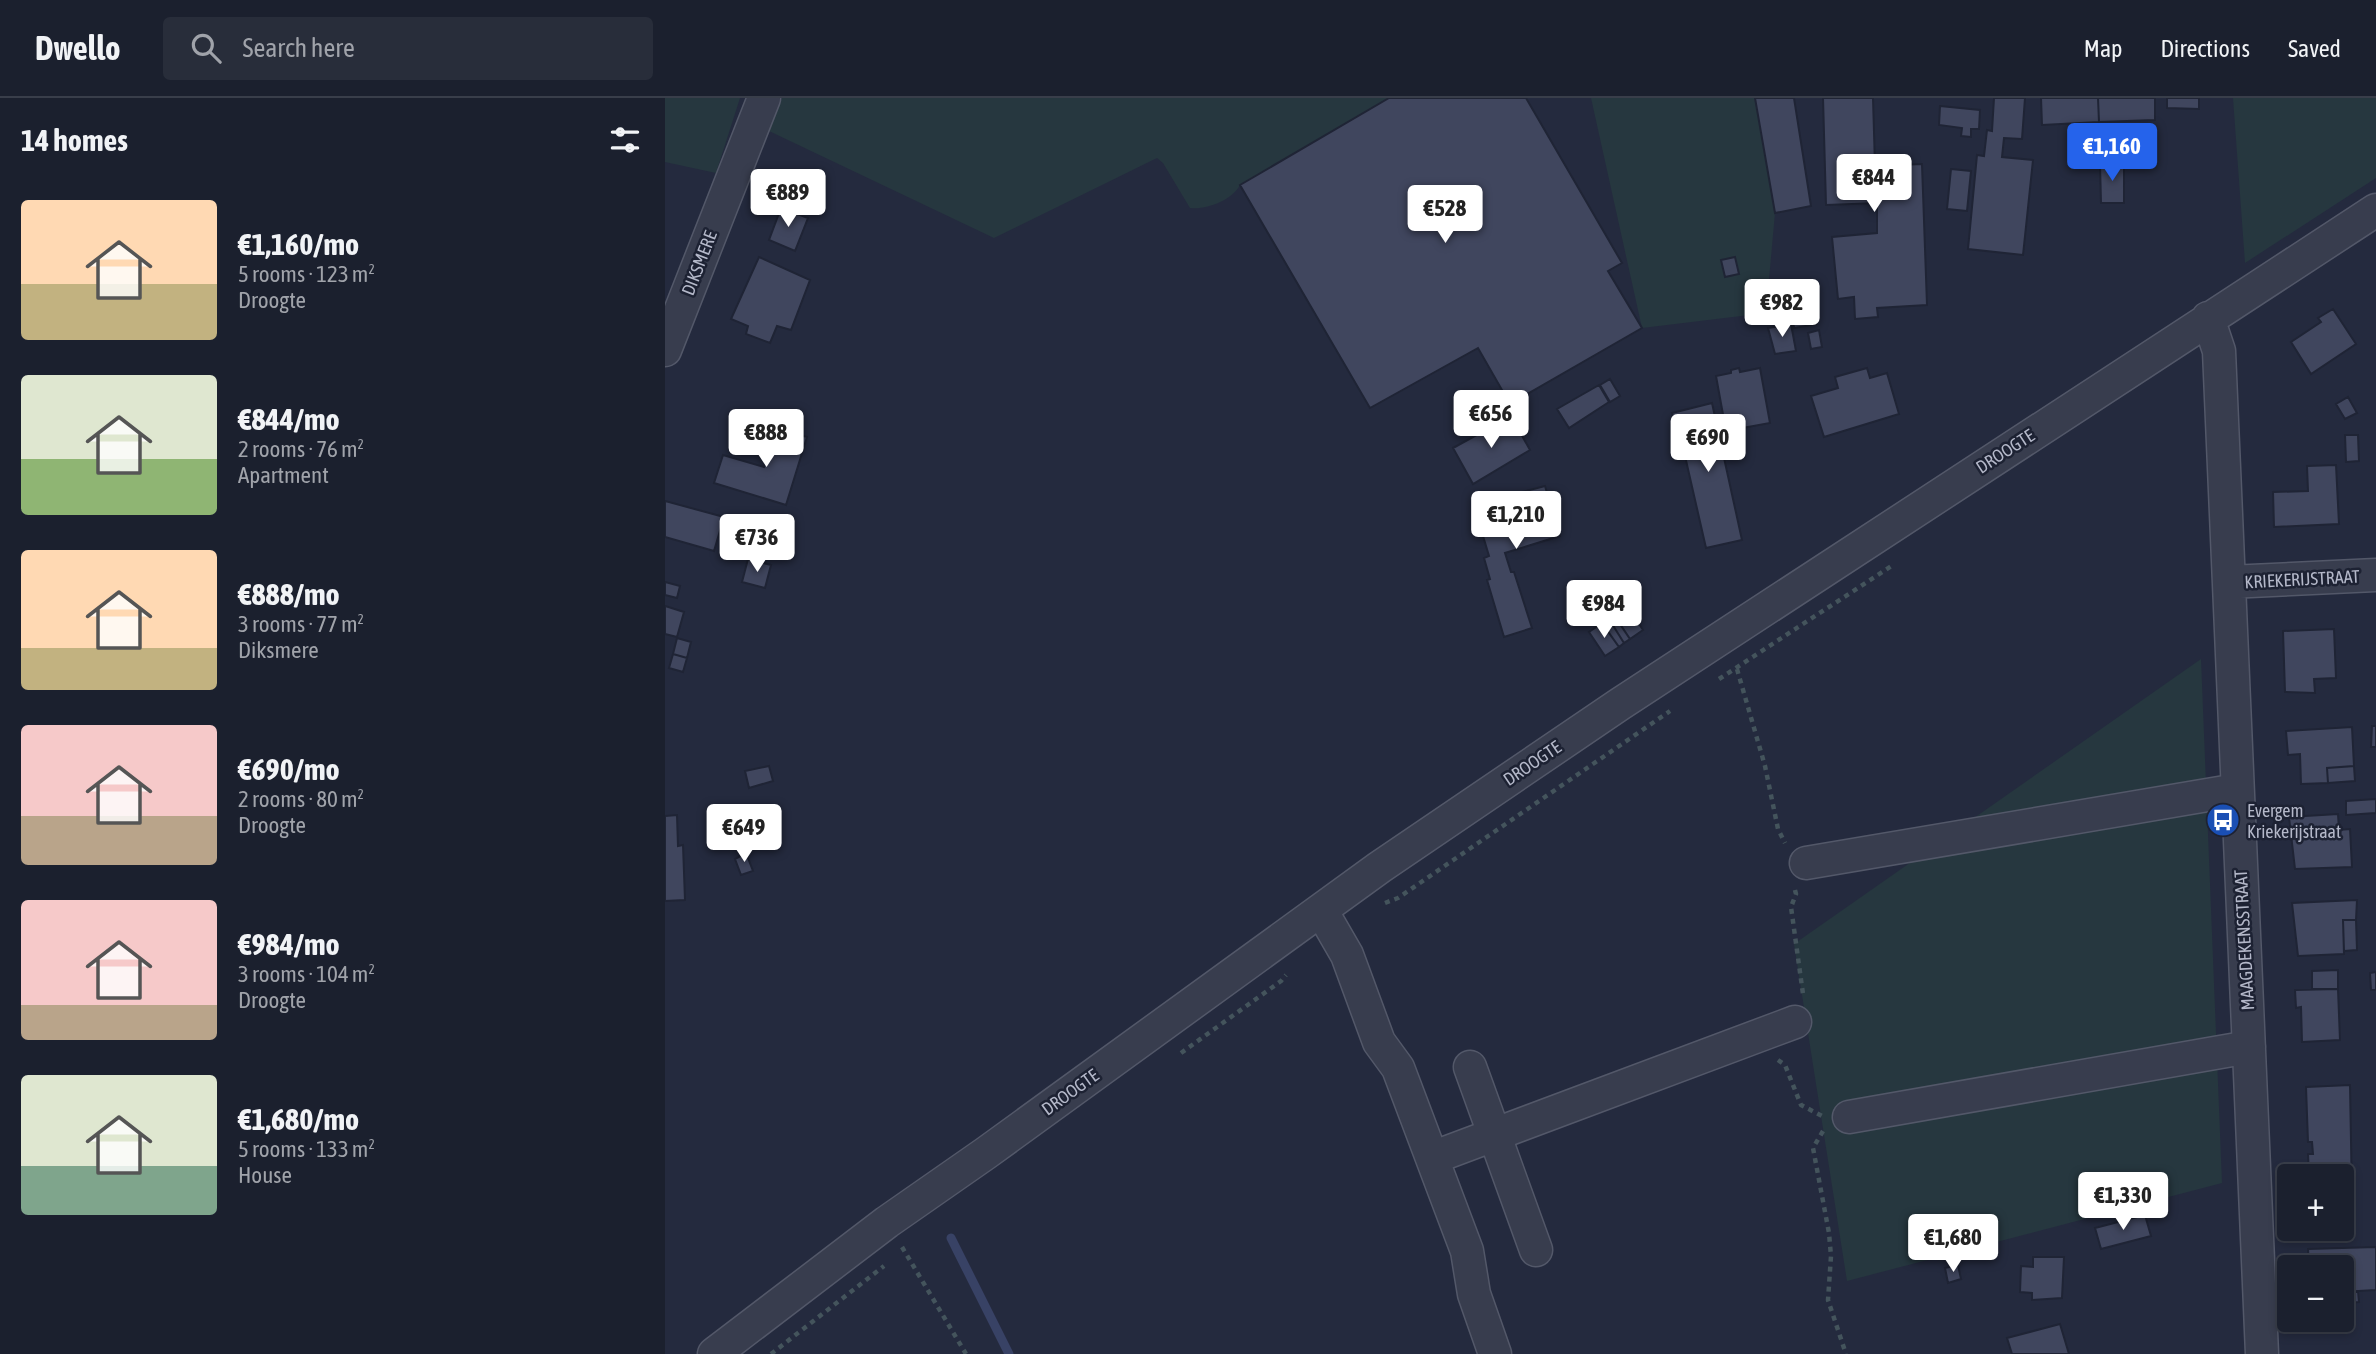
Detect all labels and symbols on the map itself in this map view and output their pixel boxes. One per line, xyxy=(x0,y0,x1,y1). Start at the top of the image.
pin: €1,160 xyxy=(2055,123,2169,183)
pin: €844 xyxy=(1833,155,1915,214)
pin: €889 xyxy=(747,170,829,229)
pin: €528 xyxy=(1404,186,1486,245)
street label: DIKSMERE xyxy=(677,227,721,298)
pin: €982 xyxy=(1741,280,1823,339)
pin: €656 xyxy=(1450,390,1532,450)
pin: €888 xyxy=(725,410,807,469)
pin: €690 xyxy=(1667,414,1749,474)
street label: DROOGTE xyxy=(1972,424,2038,478)
pin: €1,210 xyxy=(1459,491,1573,551)
pin: €736 xyxy=(716,514,798,574)
street label: KRIEKERIJSTRAAT xyxy=(2244,565,2360,593)
pin: €984 xyxy=(1563,580,1645,640)
street label: DROOGTE xyxy=(1499,736,1565,790)
place label: Evergem Kriekerijstraat xyxy=(2247,800,2341,842)
bus stop icon: Evergem Kriekerijstraat xyxy=(2204,801,2242,839)
pin: €649 xyxy=(703,804,785,864)
street label: MAAGDEKENSSTRAAT xyxy=(2230,869,2258,1011)
street label: DROOGTE xyxy=(1038,1064,1103,1120)
pin: €1,330 xyxy=(2066,1172,2180,1232)
pin: €1,680 xyxy=(1896,1214,2010,1274)

